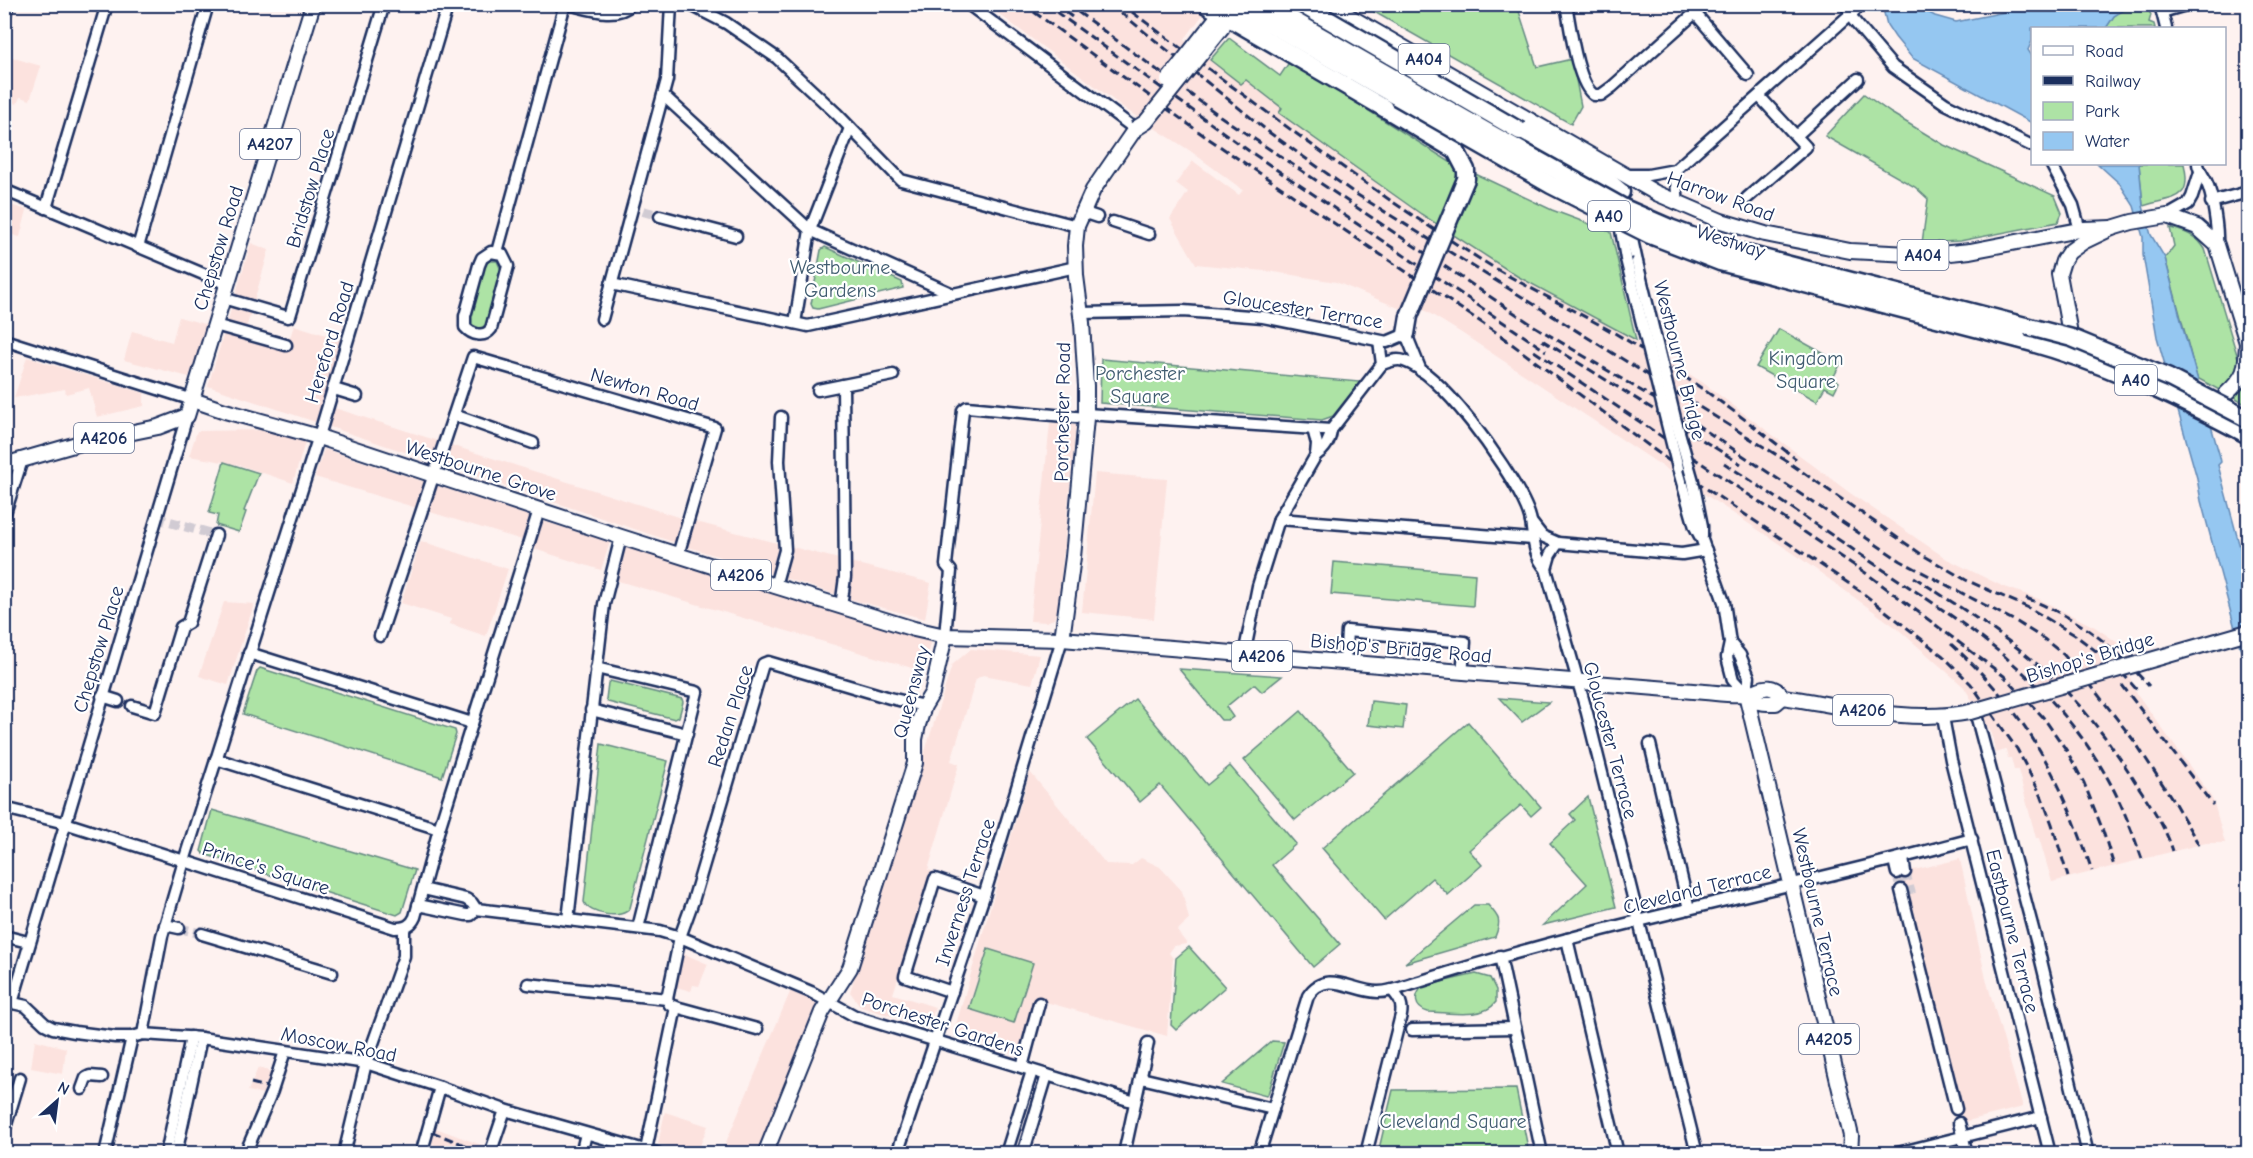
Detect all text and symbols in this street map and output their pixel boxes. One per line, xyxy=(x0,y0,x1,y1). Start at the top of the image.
legend xyxy=(2031,27,2226,165)
text: Road xyxy=(2085,41,2124,62)
road number: A404 xyxy=(1398,44,1450,74)
text: Railway xyxy=(2085,71,2142,92)
text: Park xyxy=(2085,101,2120,122)
street label: Bridstow Place xyxy=(281,126,340,251)
road number: A4207 xyxy=(240,129,300,159)
text: Water xyxy=(2085,131,2130,152)
street label: Harrow Road xyxy=(1664,166,1778,227)
street label: Chepstow Road xyxy=(189,183,248,313)
road number: A40 xyxy=(1588,201,1630,231)
street label: Westway xyxy=(1694,220,1768,263)
road number: A404 xyxy=(1898,240,1948,270)
park label: Westbourne Gardens xyxy=(790,256,890,302)
street label: Westbourne Bridge xyxy=(1649,278,1710,442)
street label: Hereford Road xyxy=(300,279,359,406)
street label: Gloucester Terrace xyxy=(1221,285,1385,333)
street label: Porchester Road xyxy=(1050,342,1075,482)
park label: Kingdom Square xyxy=(1768,347,1844,393)
park label: Porchester Square xyxy=(1095,362,1185,408)
street label: Newton Road xyxy=(588,363,702,416)
road number: A40 xyxy=(2115,365,2157,395)
road number: A4206 xyxy=(74,423,134,453)
street label: Westbourne Grove xyxy=(402,435,559,506)
road number: A4206 xyxy=(711,560,771,590)
street label: Chepstow Place xyxy=(68,583,129,715)
street label: Bishop's Bridge xyxy=(2024,627,2157,688)
street label: Bishop's Bridge Road xyxy=(1309,629,1493,668)
road number: A4206 xyxy=(1232,641,1292,671)
street label: Queensway xyxy=(888,643,935,741)
street label: Gloucester Terrace xyxy=(1578,659,1643,821)
street label: Redan Place xyxy=(703,662,758,770)
road number: A4206 xyxy=(1833,695,1893,725)
street label: Inverness Terrace xyxy=(931,816,1000,969)
street label: Westbourne Terrace xyxy=(1787,826,1848,998)
street label: Prince's Square xyxy=(199,837,333,900)
street label: Eastbourne Terrace xyxy=(1981,847,2044,1015)
street label: Cleveland Terrace xyxy=(1621,860,1774,919)
street label: Porchester Gardens xyxy=(859,987,1027,1061)
street label: Moscow Road xyxy=(279,1022,399,1067)
road number: A4205 xyxy=(1799,1024,1859,1054)
north arrow xyxy=(27,1071,87,1131)
text: N xyxy=(55,1078,72,1099)
park label: Cleveland Square xyxy=(1379,1110,1527,1133)

